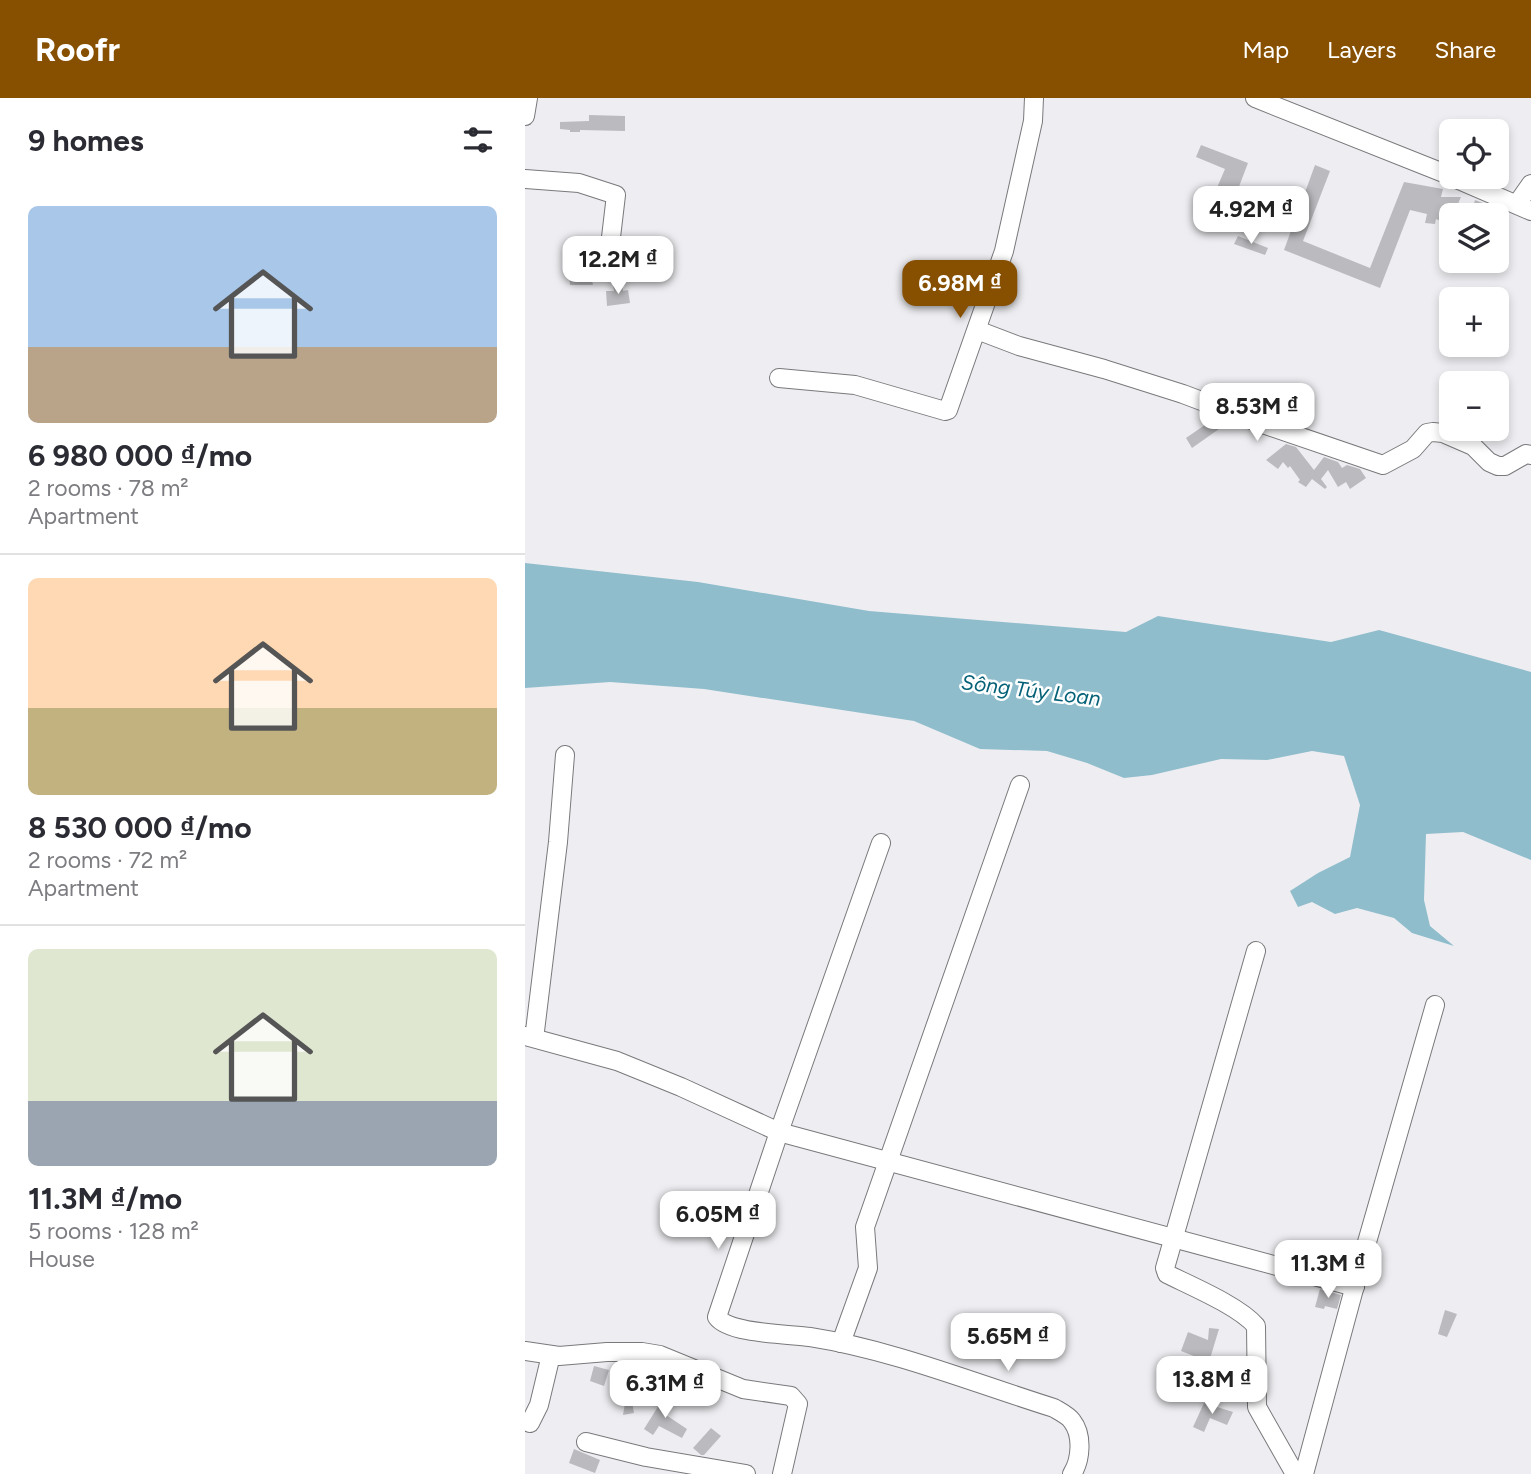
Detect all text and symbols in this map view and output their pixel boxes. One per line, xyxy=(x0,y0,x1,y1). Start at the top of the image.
text: Roofr xyxy=(35,30,120,69)
text: Map xyxy=(1242,35,1289,64)
text: Layers xyxy=(1327,35,1396,64)
text: Share xyxy=(1434,35,1496,64)
map controls xyxy=(1439,119,1509,441)
button: locate xyxy=(1439,119,1509,189)
icon: filters xyxy=(459,121,497,159)
text: 9 homes xyxy=(28,122,144,159)
pin: 4.92M ₫ xyxy=(1186,186,1316,246)
text: 4.92M ₫ xyxy=(1209,195,1293,223)
button: layers xyxy=(1439,203,1509,273)
pin: 12.2M ₫ xyxy=(553,236,683,296)
text: 12.2M ₫ xyxy=(578,245,658,273)
icon: home xyxy=(200,251,326,377)
pin: 6.98M ₫ xyxy=(895,260,1025,320)
text: 6.98M ₫ xyxy=(918,269,1002,297)
button: + xyxy=(1439,287,1509,357)
button: − xyxy=(1439,371,1509,441)
pin: 8.53M ₫ xyxy=(1192,384,1322,443)
text: 8.53M ₫ xyxy=(1216,392,1298,420)
text: 6 980 000 ₫/mo xyxy=(28,437,252,474)
text: 2 rooms · 78 m² xyxy=(28,474,189,502)
text: Apartment xyxy=(28,502,139,530)
icon: home xyxy=(200,623,326,749)
water label: Sông Túy Loan xyxy=(960,669,1102,711)
text: 8 530 000 ₫/mo xyxy=(28,809,252,846)
text: 2 rooms · 72 m² xyxy=(28,846,187,874)
text: Apartment xyxy=(28,874,139,902)
icon: home xyxy=(200,994,326,1120)
text: 11.3M ₫/mo xyxy=(28,1180,182,1217)
pin: 6.05M ₫ xyxy=(653,1192,783,1251)
text: 6.05M ₫ xyxy=(676,1200,760,1228)
text: 5 rooms · 128 m² xyxy=(28,1217,199,1245)
pin: 11.3M ₫ xyxy=(1263,1240,1393,1300)
text: House xyxy=(28,1245,95,1273)
text: 11.3M ₫ xyxy=(1291,1249,1365,1277)
pin: 5.65M ₫ xyxy=(943,1314,1073,1373)
text: 5.65M ₫ xyxy=(967,1322,1049,1350)
pin: 13.8M ₫ xyxy=(1147,1356,1277,1416)
pin: 6.31M ₫ xyxy=(600,1360,730,1420)
text: 13.8M ₫ xyxy=(1172,1365,1252,1393)
text: 6.31M ₫ xyxy=(626,1369,704,1397)

